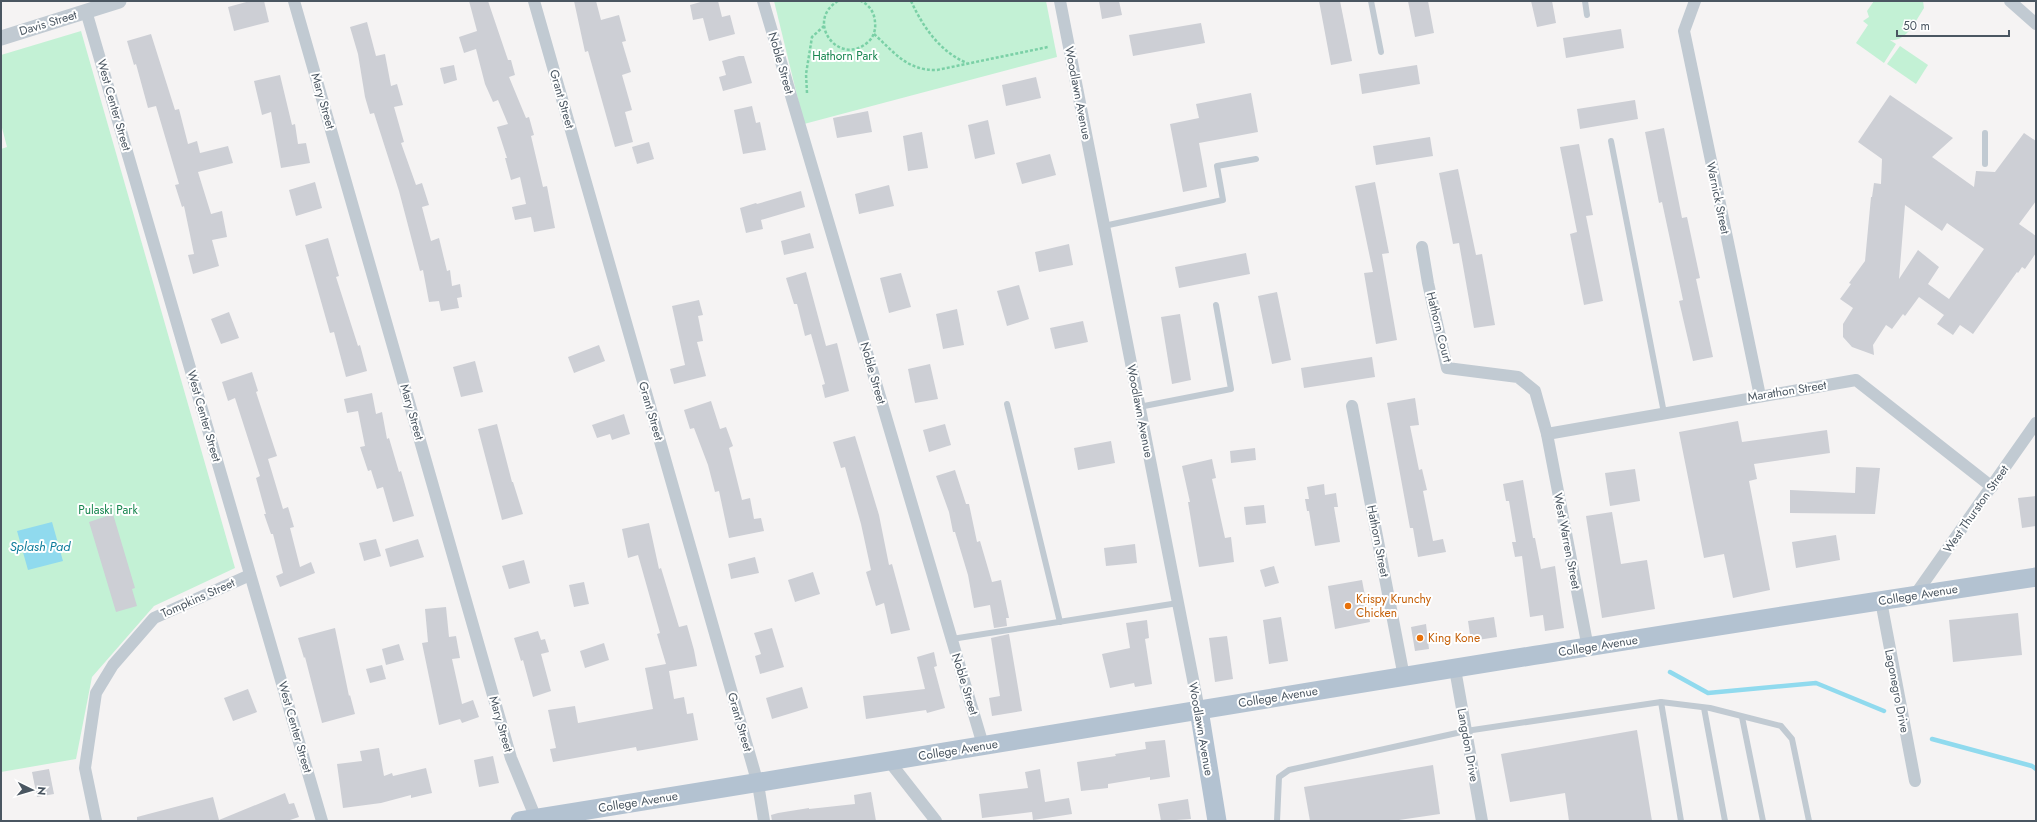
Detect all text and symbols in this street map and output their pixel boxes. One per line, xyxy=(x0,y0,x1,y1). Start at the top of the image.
street label: Davis Street xyxy=(17,6,79,40)
scale bar xyxy=(1897,12,2009,38)
text: 50 m xyxy=(1903,17,1930,35)
street label: Noble Street xyxy=(764,30,798,96)
street label: Woodlawn Avenue xyxy=(1060,45,1096,141)
park label: Hathorn Park xyxy=(812,47,878,65)
street label: West Center Street xyxy=(92,57,136,153)
street label: Grant Street xyxy=(545,67,579,131)
street label: Mary Street xyxy=(306,71,340,131)
street label: Warnick Street xyxy=(1702,160,1734,236)
street label: Hathorn Court xyxy=(1422,290,1456,364)
street label: Noble Street xyxy=(856,340,890,406)
street label: Woodlawn Avenue xyxy=(1122,363,1158,459)
street label: West Center Street xyxy=(182,368,226,464)
street label: Marathon Street xyxy=(1746,376,1828,406)
street label: Grant Street xyxy=(634,379,668,443)
street label: Mary Street xyxy=(395,382,429,442)
street label: West Thurston Street xyxy=(1939,461,2013,557)
street label: West Warren Street xyxy=(1549,491,1585,591)
park label: Pulaski Park xyxy=(78,501,138,519)
street label: Hathorn Street xyxy=(1362,504,1394,579)
water label: Splash Pad xyxy=(10,537,71,556)
street label: Tompkins Street xyxy=(158,574,238,622)
street label: College Avenue xyxy=(1877,580,1959,610)
place label: Krispy Krunchy Chicken xyxy=(1356,590,1432,622)
marker: Krispy Krunchy Chicken xyxy=(1343,601,1353,611)
place label: King Kone xyxy=(1428,629,1480,647)
street label: College Avenue xyxy=(1557,631,1639,661)
marker: King Kone xyxy=(1415,633,1425,643)
street label: Lagonegro Drive xyxy=(1880,648,1914,734)
street label: Noble Street xyxy=(947,651,983,717)
street label: West Center Street xyxy=(273,679,317,775)
street label: Woodlawn Avenue xyxy=(1184,681,1218,777)
street label: College Avenue xyxy=(1237,682,1319,712)
street label: Grant Street xyxy=(723,690,757,754)
street label: Mary Street xyxy=(484,694,518,754)
street label: Langdon Drive xyxy=(1453,707,1483,783)
street label: College Avenue xyxy=(917,735,999,765)
north arrow xyxy=(12,770,52,810)
text: N xyxy=(34,786,50,796)
street label: College Avenue xyxy=(597,787,679,817)

